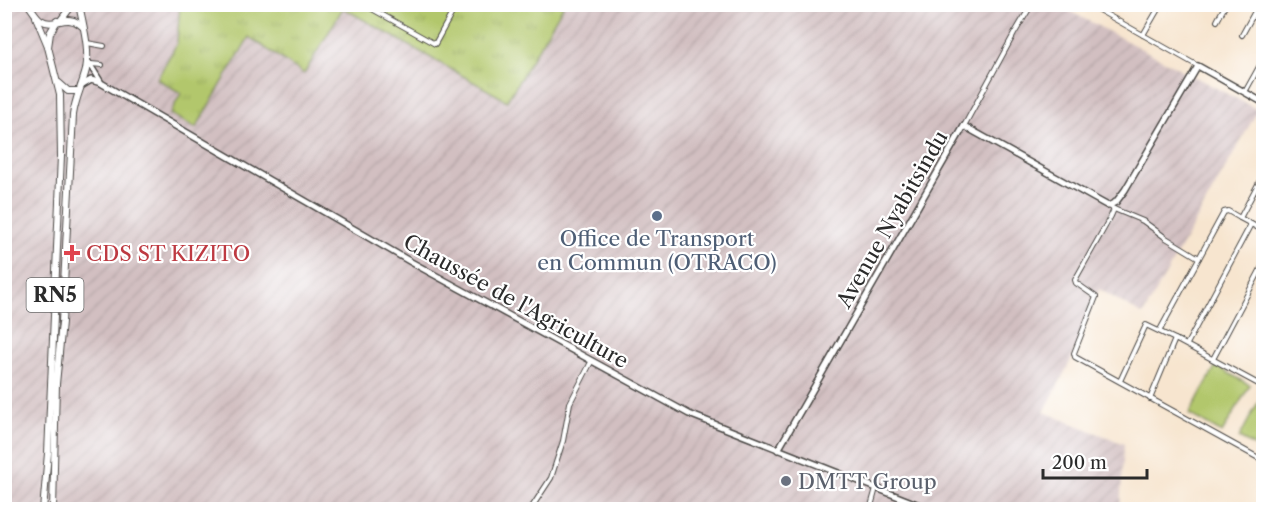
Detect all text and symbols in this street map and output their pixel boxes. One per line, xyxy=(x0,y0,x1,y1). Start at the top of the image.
street label: Avenue Nyabitsindu xyxy=(831,126,953,313)
marker: Office de Transport en Commun (OTRACO) xyxy=(650,209,664,223)
place label: Office de Transport en Commun (OTRACO) xyxy=(537,226,777,275)
street label: Chaussée de l'Agriculture xyxy=(399,229,633,373)
place label: CDS ST KIZITO xyxy=(86,241,250,266)
marker: CDS ST KIZITO xyxy=(63,244,81,262)
road number: RN5 xyxy=(26,278,84,312)
scale bar xyxy=(1043,442,1146,480)
text: 200 m xyxy=(1052,452,1107,474)
place label: DMTT Group xyxy=(798,469,937,494)
marker: DMTT Group xyxy=(779,474,793,488)

